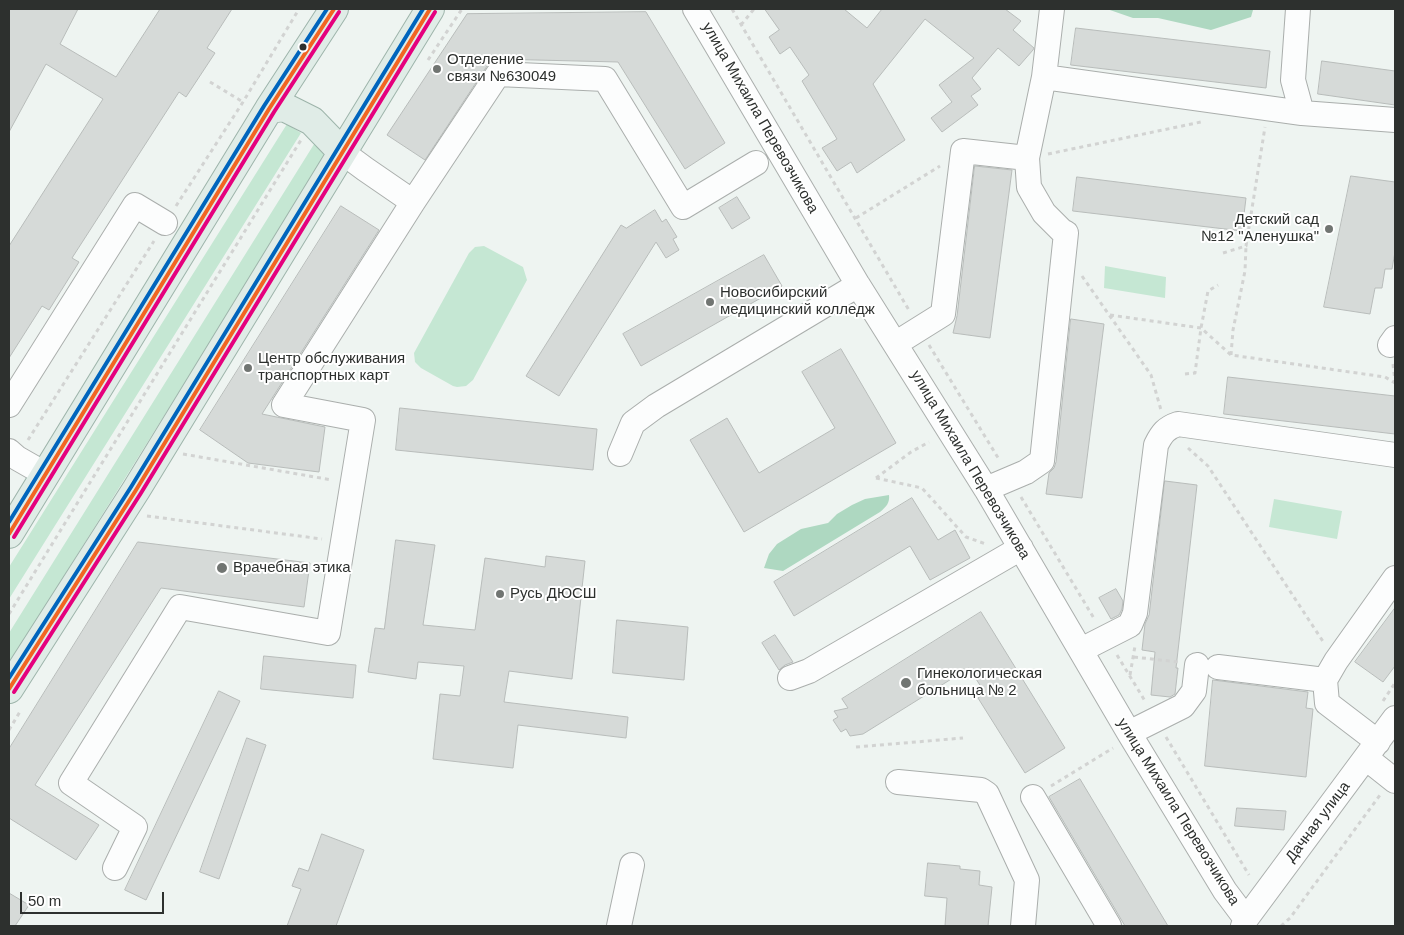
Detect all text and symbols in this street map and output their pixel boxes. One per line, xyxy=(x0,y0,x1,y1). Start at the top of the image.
street label: улица Михаила Перевозчикова xyxy=(698,19,822,217)
unlabelled marker xyxy=(298,42,308,52)
place label: Отделение связи №630049 xyxy=(447,51,556,86)
marker: Отделение связи №630049 xyxy=(431,63,443,75)
place label: Детский сад №12 "Аленушка" xyxy=(1201,211,1319,246)
marker: Детский сад №12 "Аленушка" xyxy=(1323,223,1335,235)
place label: Новосибирский медицинский колледж xyxy=(720,284,875,319)
marker: Новосибирский медицинский колледж xyxy=(704,296,716,308)
place label: Центр обслуживания транспортных карт xyxy=(258,350,405,385)
marker: Центр обслуживания транспортных карт xyxy=(242,362,254,374)
street label: улица Михаила Перевозчикова xyxy=(906,367,1034,563)
place label: Врачебная этика xyxy=(233,559,351,577)
marker: Врачебная этика xyxy=(215,561,229,575)
place label: Русь ДЮСШ xyxy=(510,585,597,603)
marker: Русь ДЮСШ xyxy=(494,588,506,600)
place label: Гинекологическая больница № 2 xyxy=(917,665,1042,700)
marker: Гинекологическая больница № 2 xyxy=(899,676,913,690)
street label: улица Михаила Перевозчикова xyxy=(1113,715,1243,909)
street label: Дачная улица xyxy=(1282,778,1354,866)
scale bar xyxy=(22,882,166,914)
text: 50 m xyxy=(28,892,61,909)

